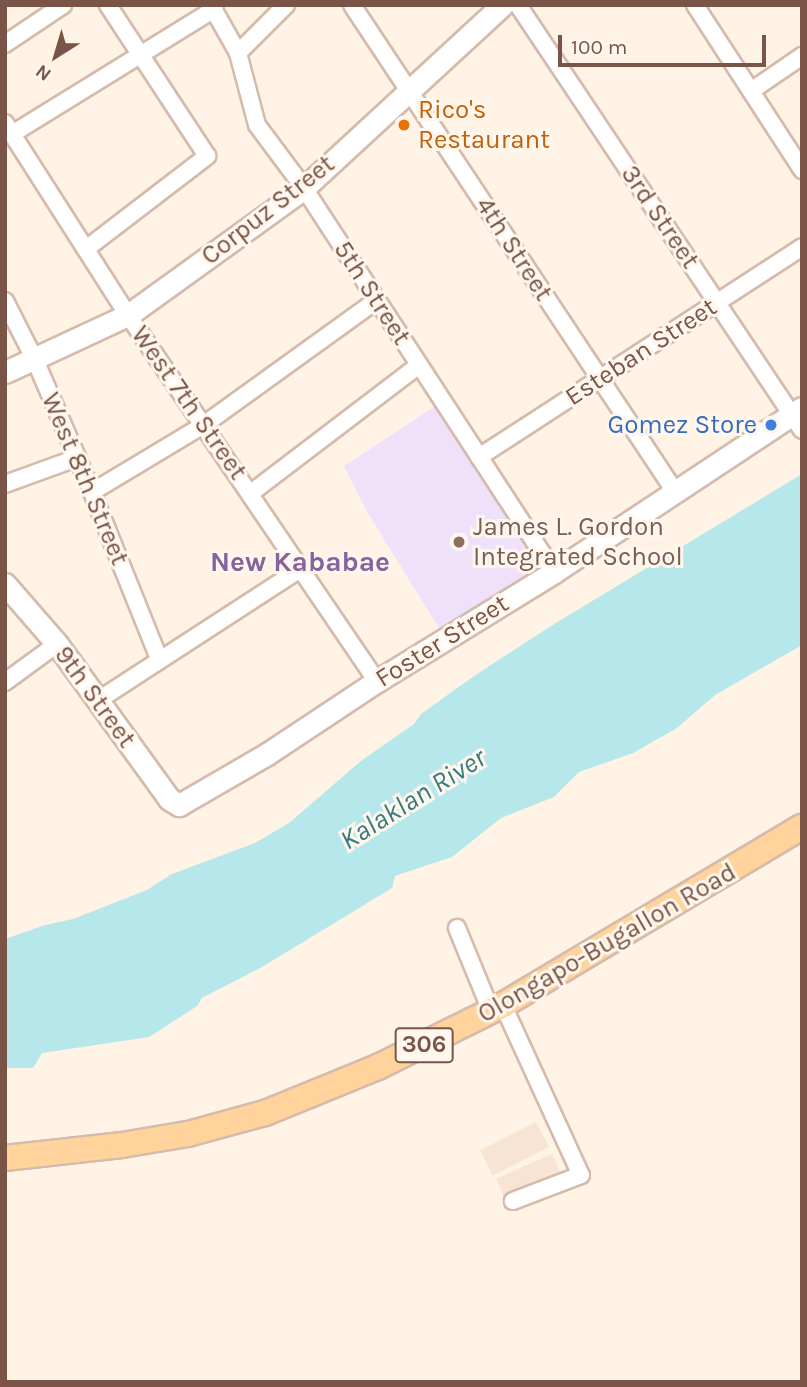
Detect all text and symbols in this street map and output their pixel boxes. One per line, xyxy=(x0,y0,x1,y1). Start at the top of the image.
north arrow xyxy=(21,21,91,91)
scale bar xyxy=(562,21,770,65)
text: 100 m xyxy=(571,35,628,59)
text: N xyxy=(31,60,55,86)
place label: Rico's Restaurant xyxy=(418,94,550,156)
marker: Rico's Restaurant xyxy=(396,117,412,133)
street label: Corpuz Street xyxy=(195,148,341,272)
street label: 3rd Street xyxy=(614,159,706,275)
street label: 4th Street xyxy=(469,191,559,307)
street label: 5th Street xyxy=(327,235,417,351)
street label: Esteban Street xyxy=(559,291,723,413)
street label: West 7th Street xyxy=(124,320,254,486)
street label: West 8th Street xyxy=(35,388,135,570)
place label: Gomez Store xyxy=(607,409,757,441)
marker: Gomez Store xyxy=(763,417,779,433)
place label: James L. Gordon Integrated School xyxy=(473,511,683,572)
marker: James L. Gordon Integrated School xyxy=(451,534,467,550)
district label: New Kababae xyxy=(210,545,390,579)
street label: Foster Street xyxy=(370,588,514,694)
street label: 9th Street xyxy=(48,640,142,754)
water label: Kalaklan River xyxy=(334,741,492,857)
street label: Olongapo-Bugallon Road xyxy=(472,856,742,1030)
road number: 306 xyxy=(394,1024,454,1065)

